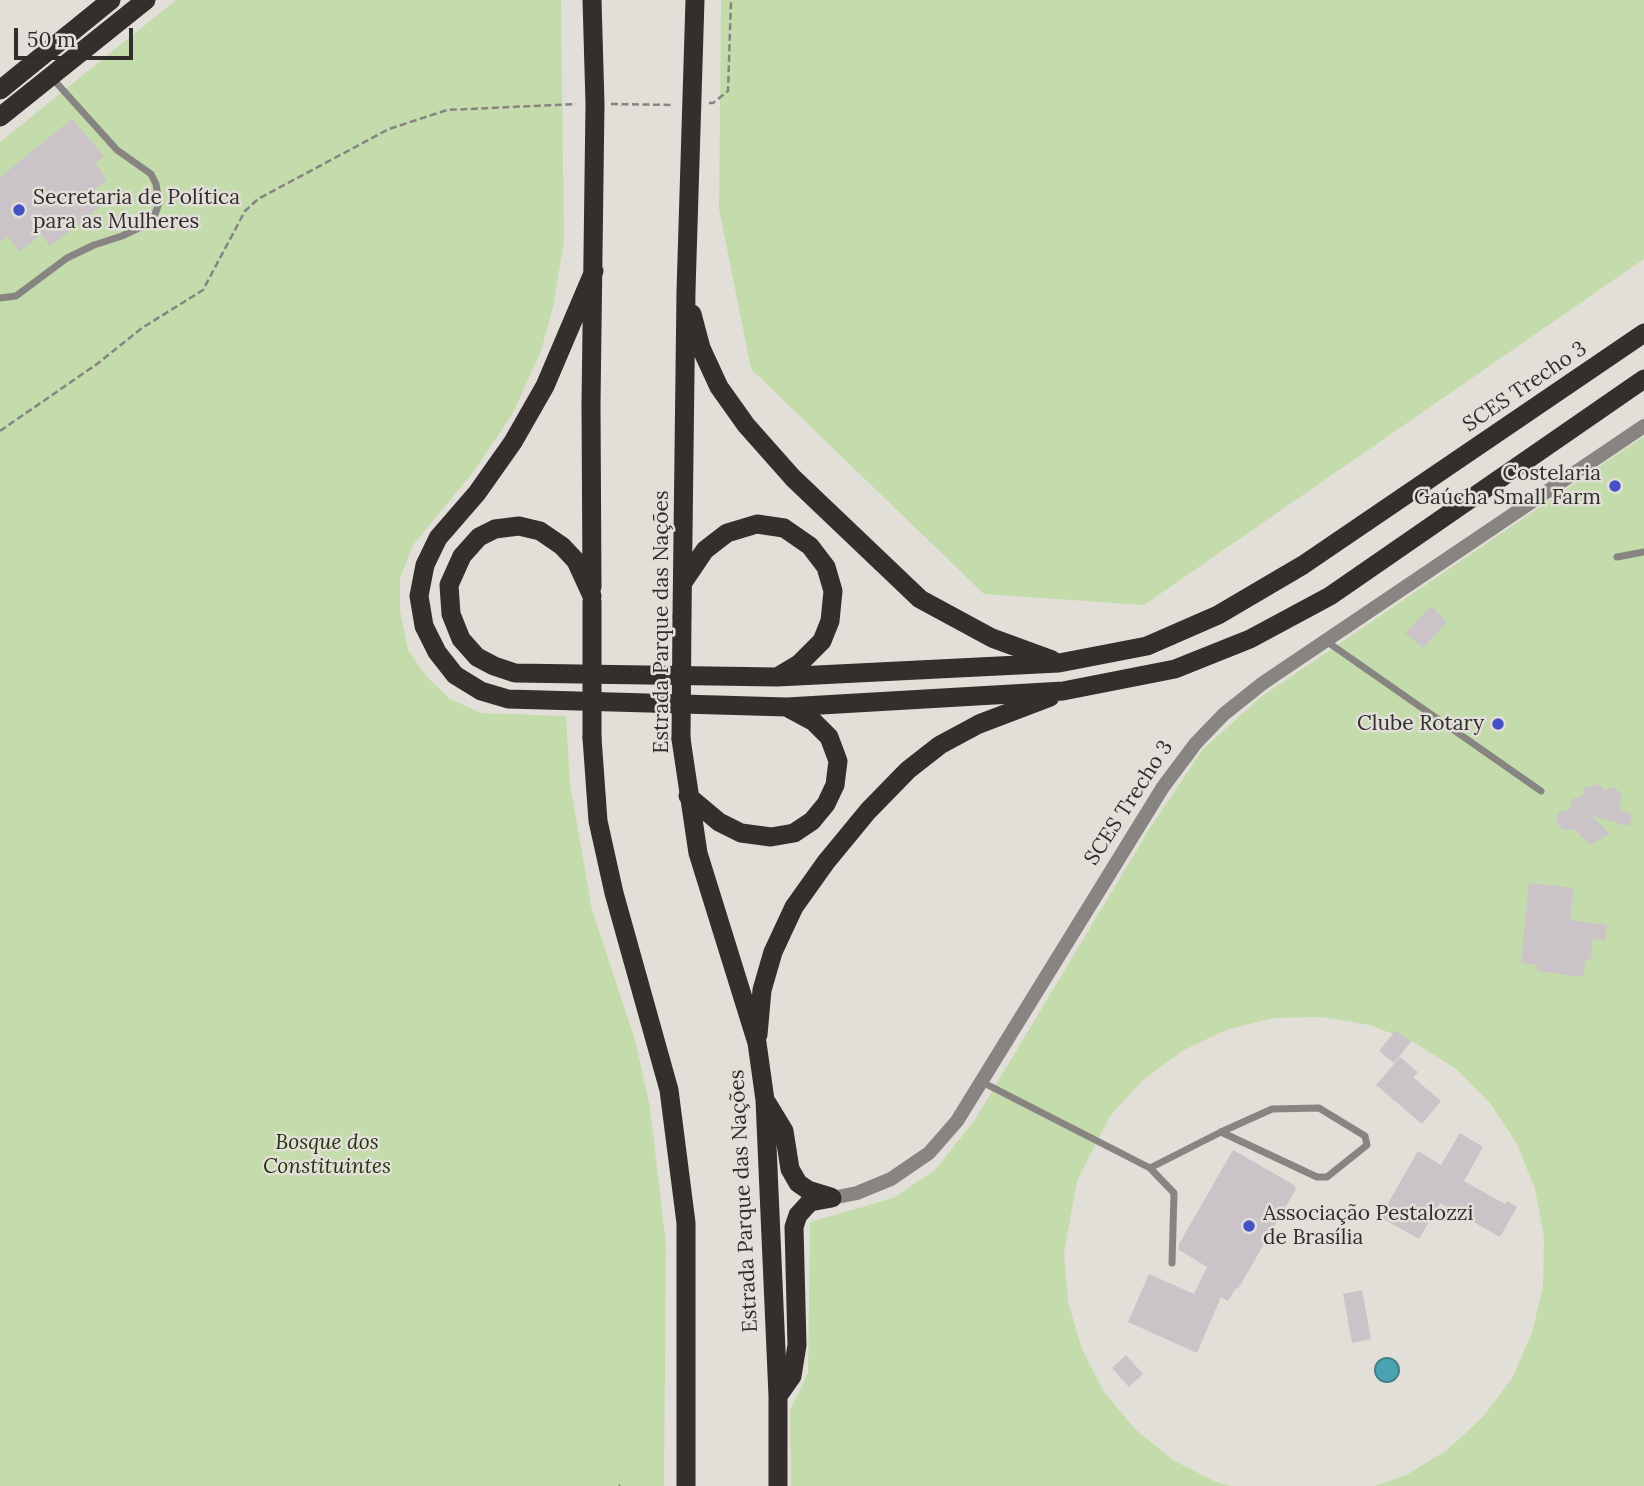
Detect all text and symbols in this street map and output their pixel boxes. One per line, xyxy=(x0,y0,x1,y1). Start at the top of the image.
scale bar xyxy=(18,14,136,58)
text: 50 m xyxy=(27,26,76,53)
place label: Secretaria de Política para as Mulheres xyxy=(33,185,240,235)
marker: Secretaria de Política para as Mulheres xyxy=(11,202,27,218)
street label: SCES Trecho 3 xyxy=(1458,336,1592,438)
place label: Costelaria Gaúcha Small Farm xyxy=(1414,461,1601,511)
marker: Costelaria Gaúcha Small Farm xyxy=(1607,478,1623,494)
street label: Estrada Parque das Nações xyxy=(649,490,675,754)
place label: Clube Rotary xyxy=(1357,711,1484,737)
marker: Clube Rotary xyxy=(1490,716,1506,732)
street label: SCES Trecho 3 xyxy=(1079,736,1179,870)
street label: Estrada Parque das Nações xyxy=(725,1069,763,1333)
park label: Bosque dos Constituintes xyxy=(263,1130,391,1180)
place label: Associação Pestalozzi de Brasília xyxy=(1263,1201,1473,1251)
marker: Associação Pestalozzi de Brasília xyxy=(1241,1218,1257,1234)

